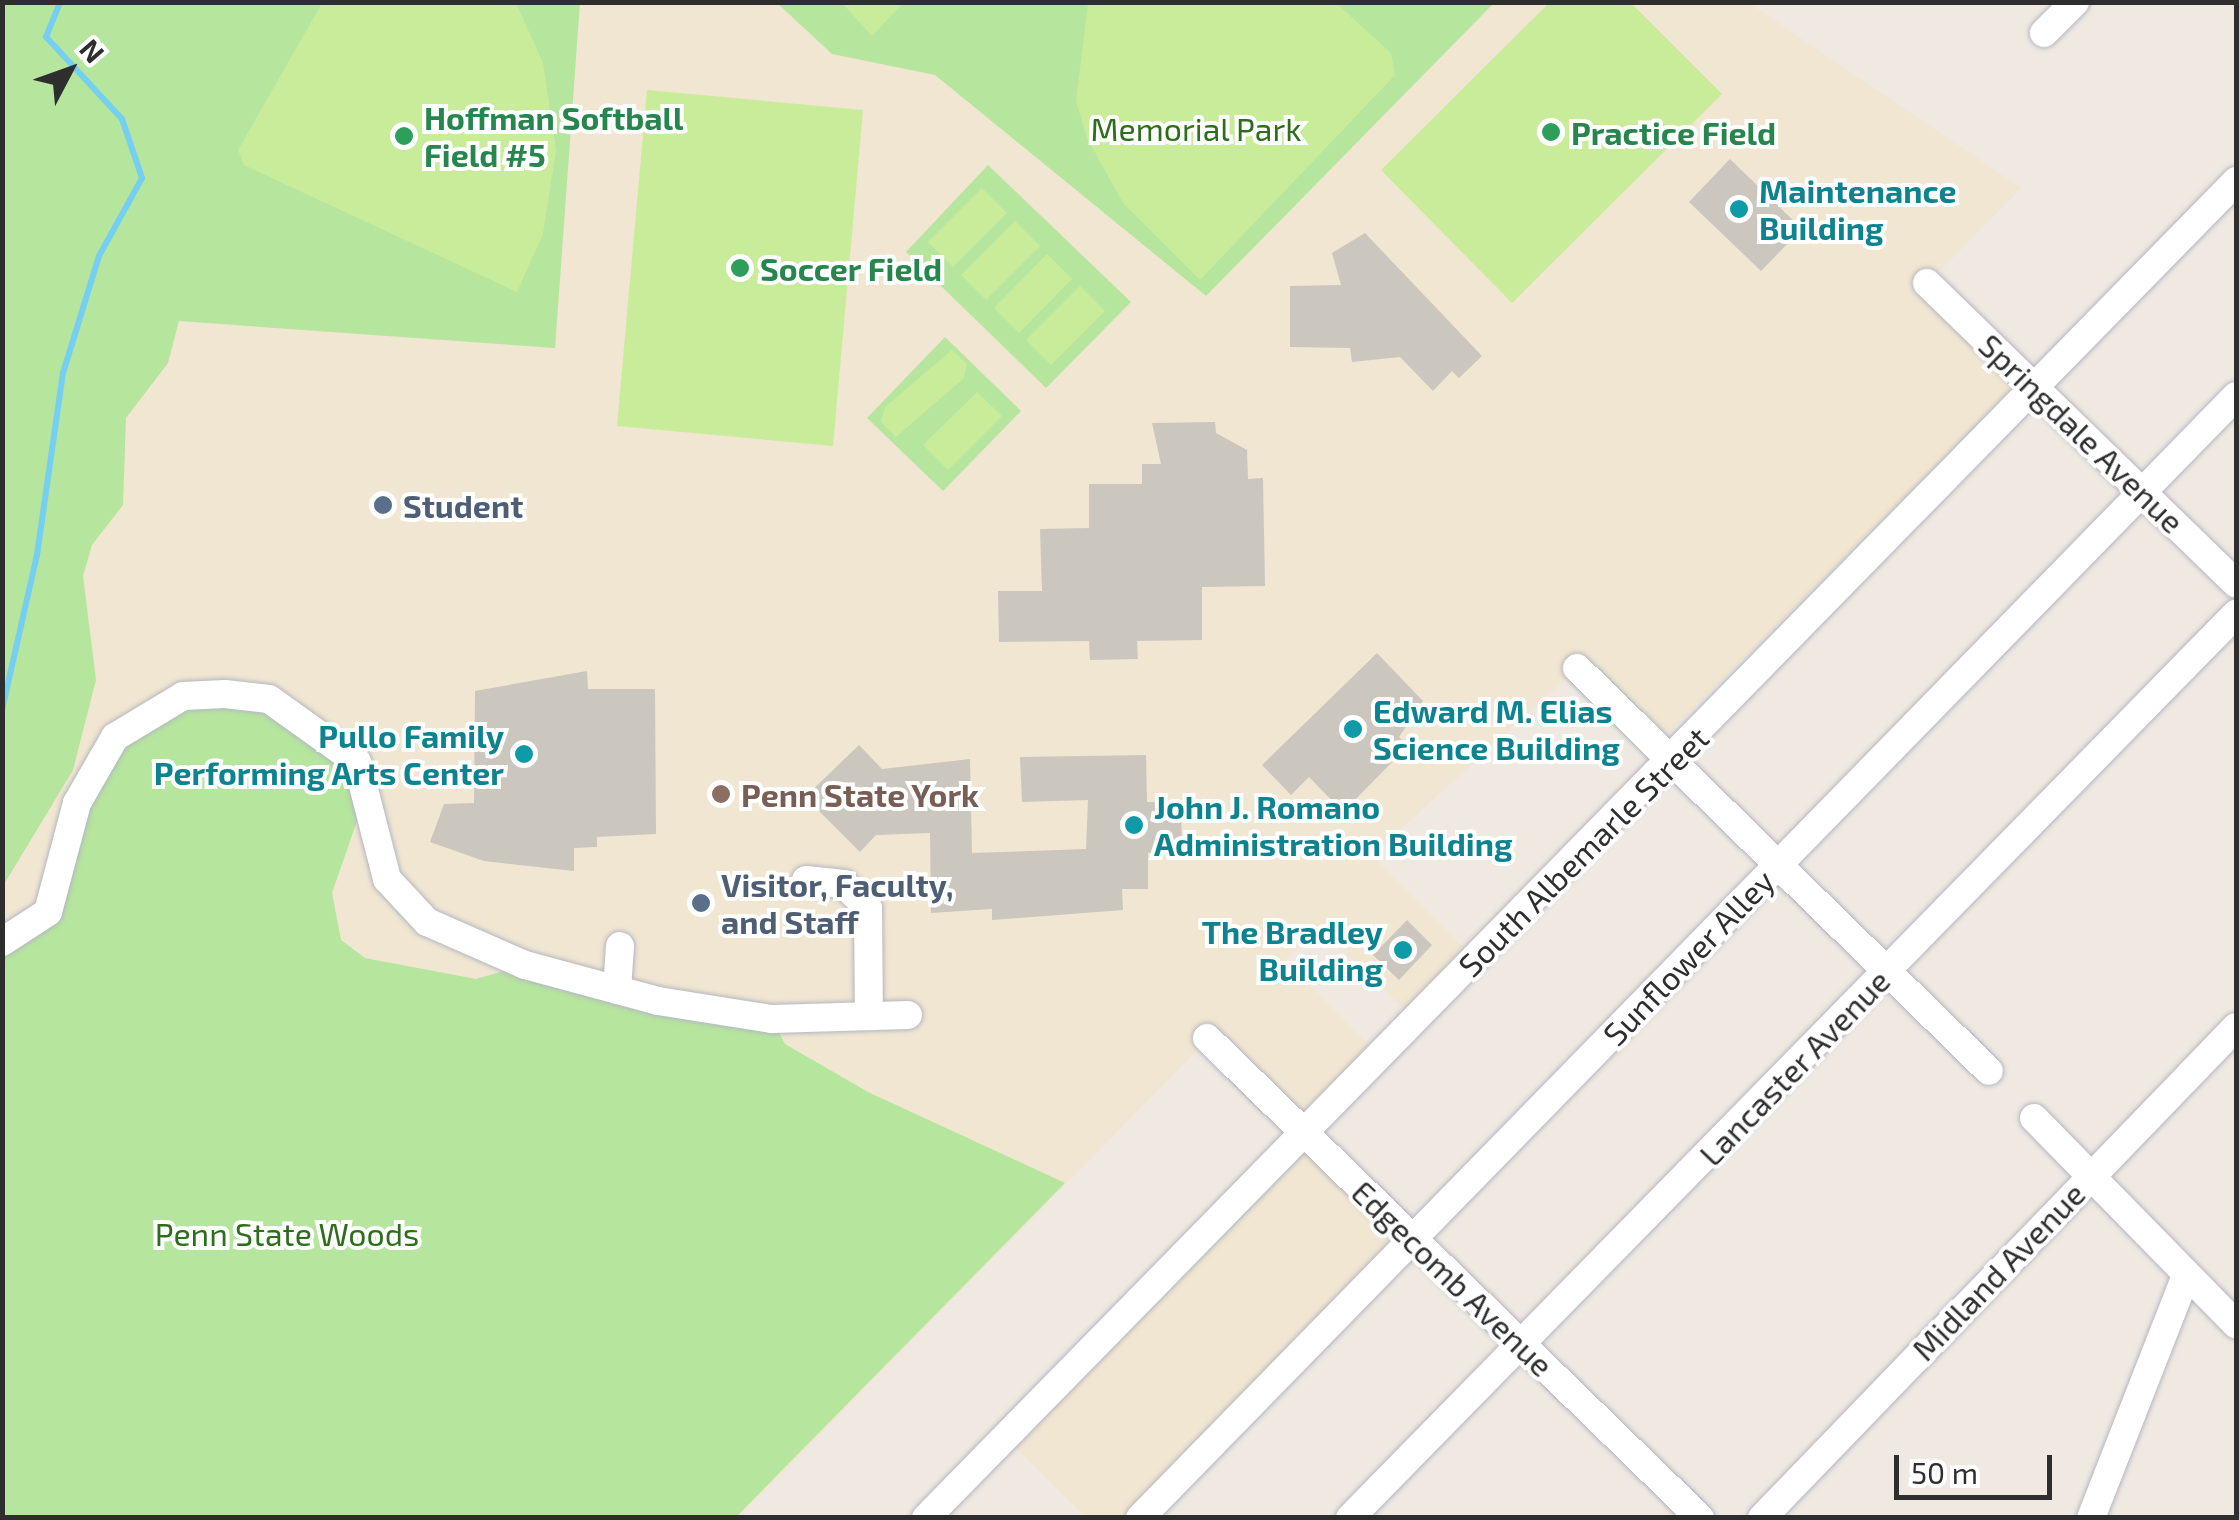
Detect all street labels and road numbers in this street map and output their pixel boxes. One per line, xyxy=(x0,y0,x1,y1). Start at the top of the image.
street label: Springdale Avenue xyxy=(1971,325,2193,541)
street label: South Albemarle Street xyxy=(1450,718,1716,984)
street label: Sunflower Alley xyxy=(1594,861,1782,1053)
street label: Lancaster Avenue xyxy=(1690,961,1898,1173)
street label: Edgecomb Avenue xyxy=(1344,1172,1562,1384)
street label: Midland Avenue xyxy=(1903,1174,2093,1368)

